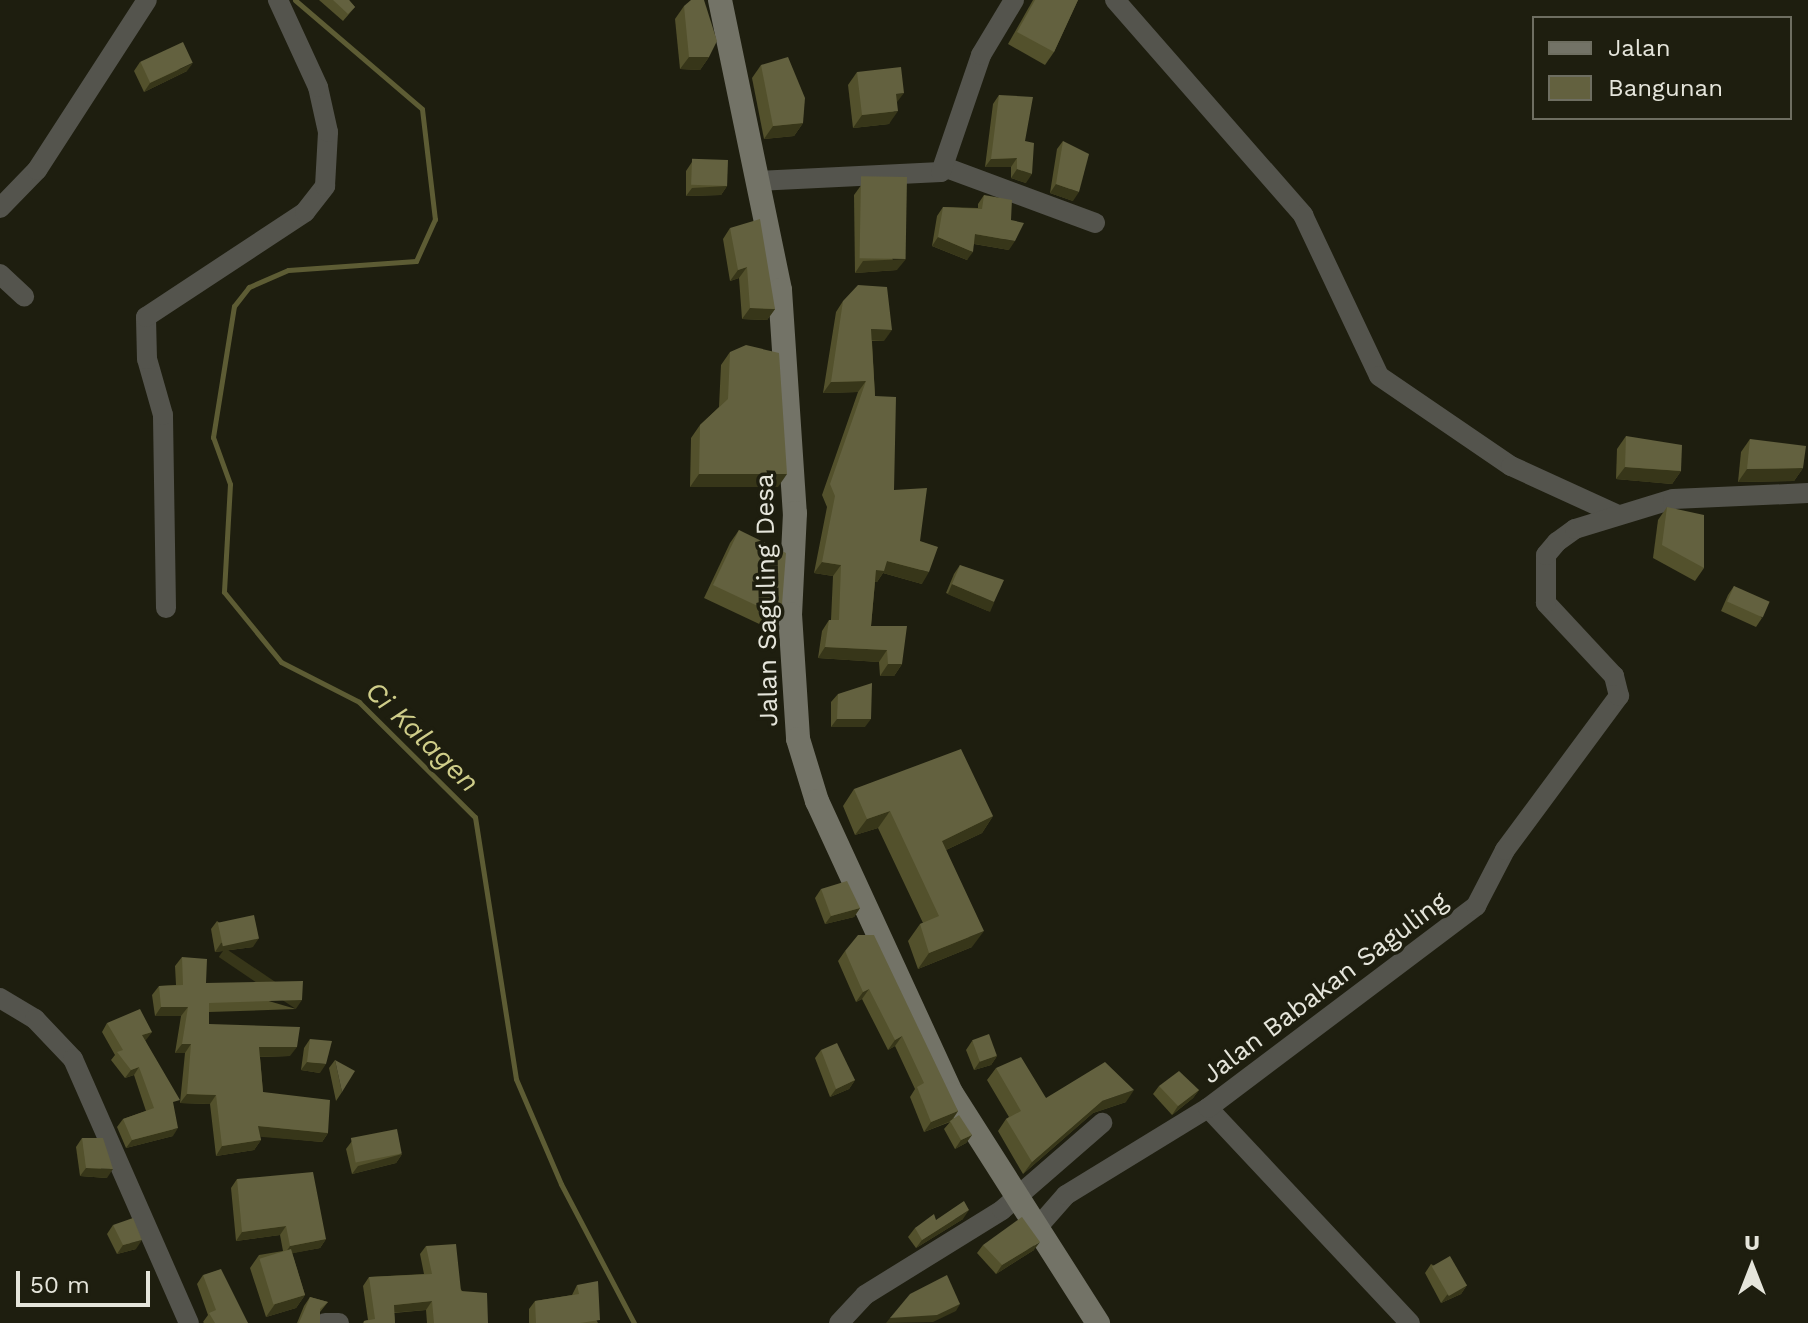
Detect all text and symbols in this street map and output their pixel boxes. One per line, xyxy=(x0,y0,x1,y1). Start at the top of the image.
legend xyxy=(1532,16,1792,120)
text: Jalan xyxy=(1608,34,1671,62)
text: Bangunan xyxy=(1608,74,1723,102)
street label: Jalan Saguling Desa xyxy=(749,473,785,727)
water label: Ci Kalagen xyxy=(358,675,486,799)
street label: Jalan Babakan Saguling xyxy=(1196,885,1454,1091)
north arrow xyxy=(1712,1227,1792,1307)
text: U xyxy=(1744,1230,1760,1255)
scale bar xyxy=(20,1255,154,1305)
text: 50 m xyxy=(30,1271,90,1299)

